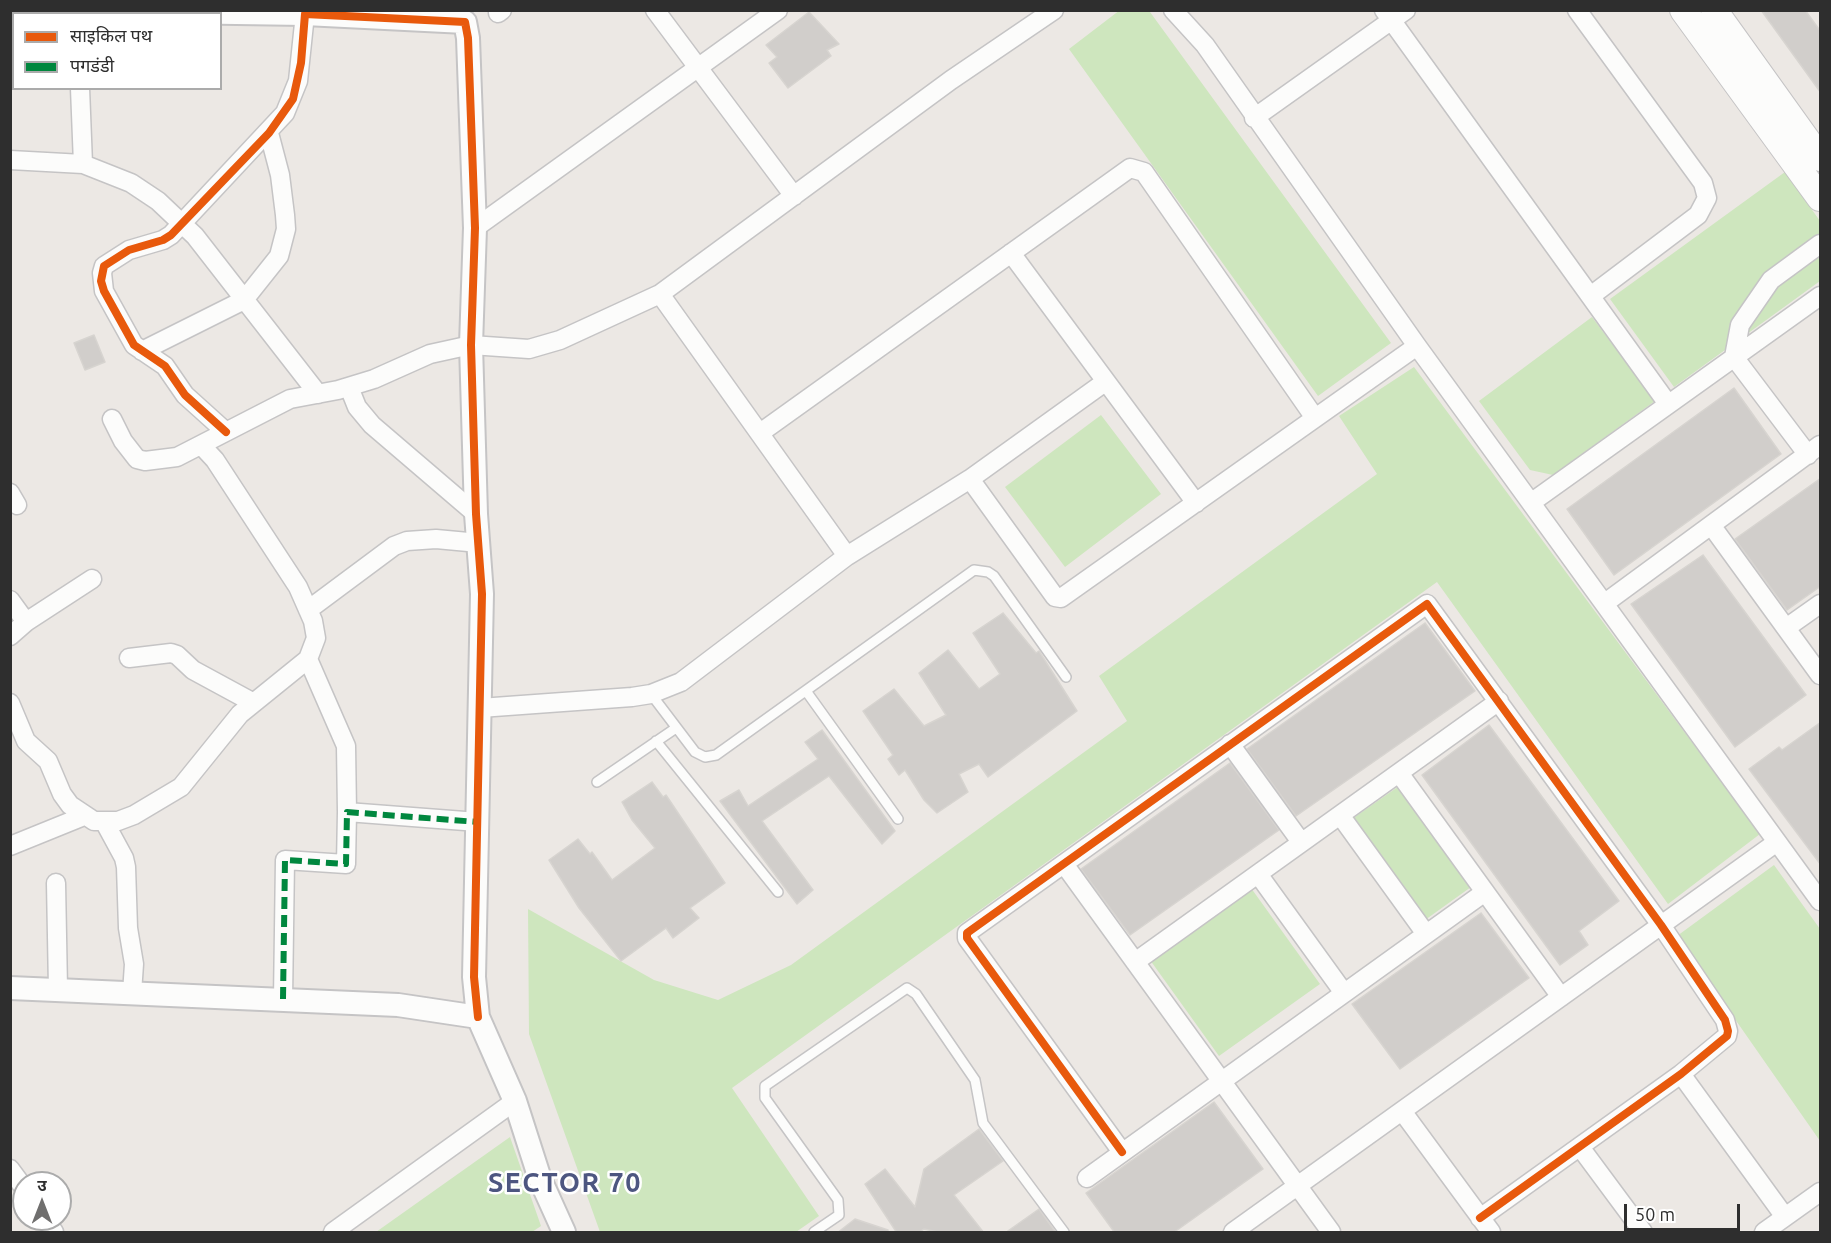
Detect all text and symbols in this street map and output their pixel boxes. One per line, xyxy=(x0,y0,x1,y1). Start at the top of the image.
legend xyxy=(12,12,222,90)
text: साइकिल पथ xyxy=(70,25,152,45)
text: पगडंडी xyxy=(70,55,114,75)
district label: SECTOR 70 xyxy=(488,1167,642,1199)
north arrow xyxy=(12,1171,72,1231)
text: उ xyxy=(37,1176,47,1194)
scale bar xyxy=(1627,1192,1742,1230)
text: 50 m xyxy=(1635,1204,1675,1224)

